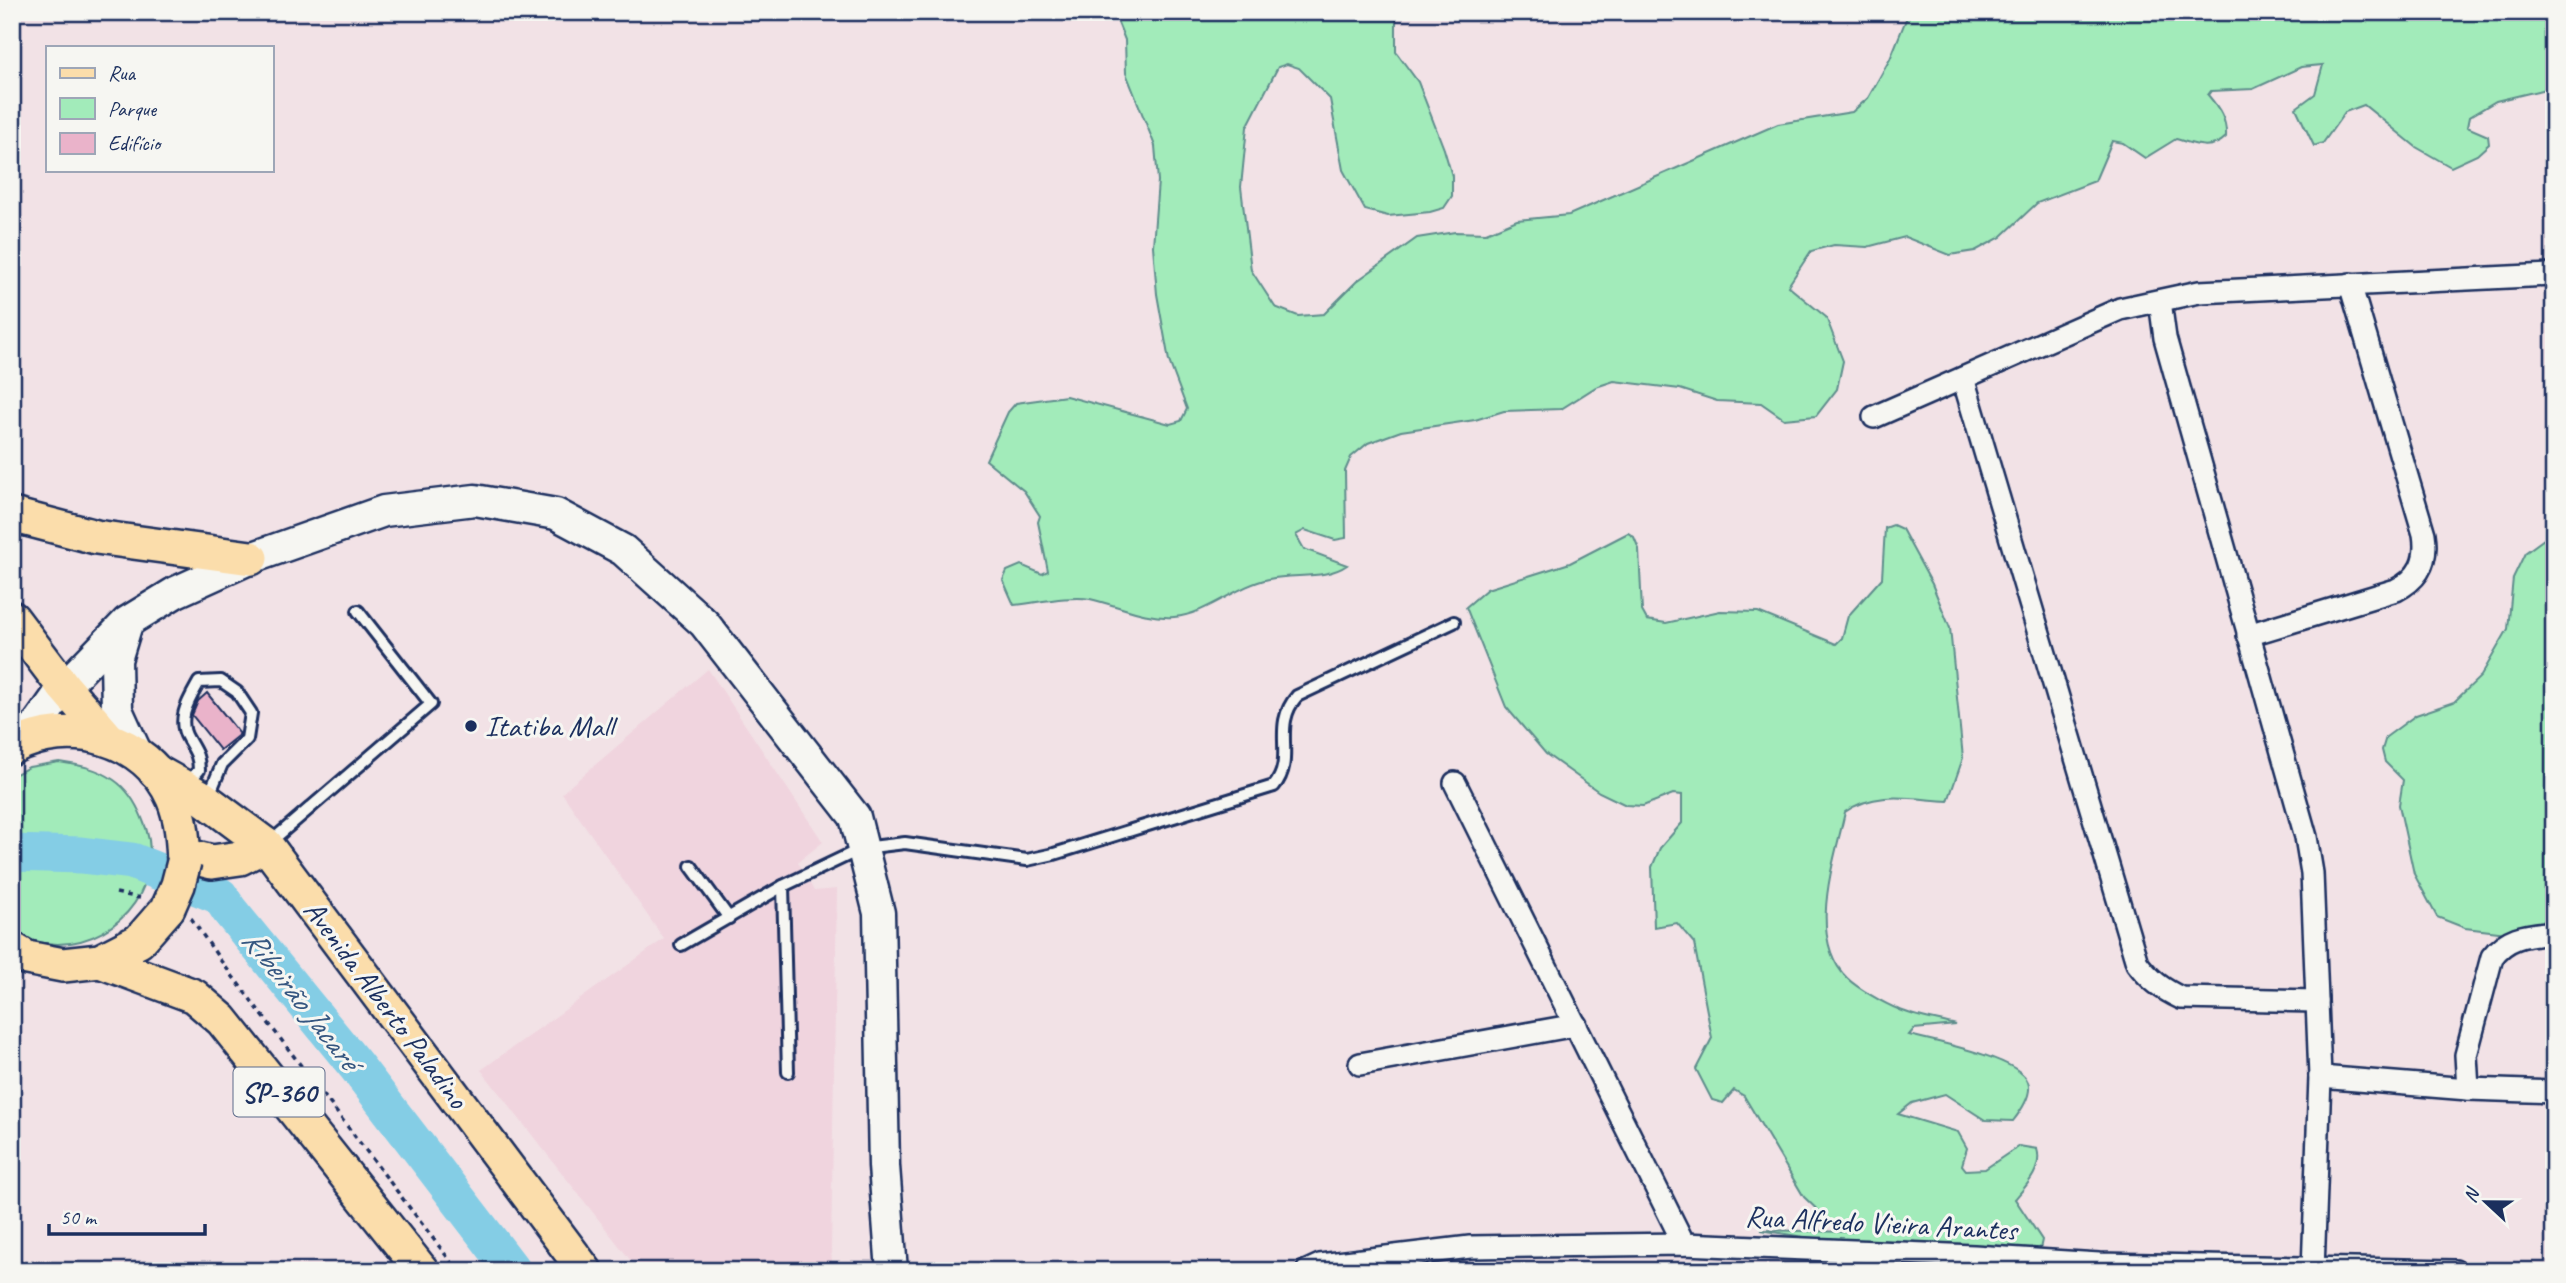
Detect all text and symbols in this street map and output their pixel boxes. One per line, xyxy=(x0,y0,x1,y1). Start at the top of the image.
legend xyxy=(46,46,273,172)
text: Rua xyxy=(108,60,136,86)
text: Parque xyxy=(108,96,157,122)
text: Edifício xyxy=(108,130,163,156)
place label: Itatiba Mall xyxy=(485,707,618,745)
marker: Itatiba Mall xyxy=(463,718,479,734)
street label: Avenida Alberto Paladino xyxy=(295,892,478,1117)
water label: Ribeirão Jacaré xyxy=(233,921,374,1085)
road number: SP-360 xyxy=(233,1068,324,1116)
north arrow xyxy=(2450,1168,2520,1238)
text: N xyxy=(2458,1183,2486,1206)
scale bar xyxy=(49,1192,205,1236)
street label: Rua Alfredo Vieira Arantes xyxy=(1744,1197,2021,1249)
text: 50 m xyxy=(60,1204,98,1230)

